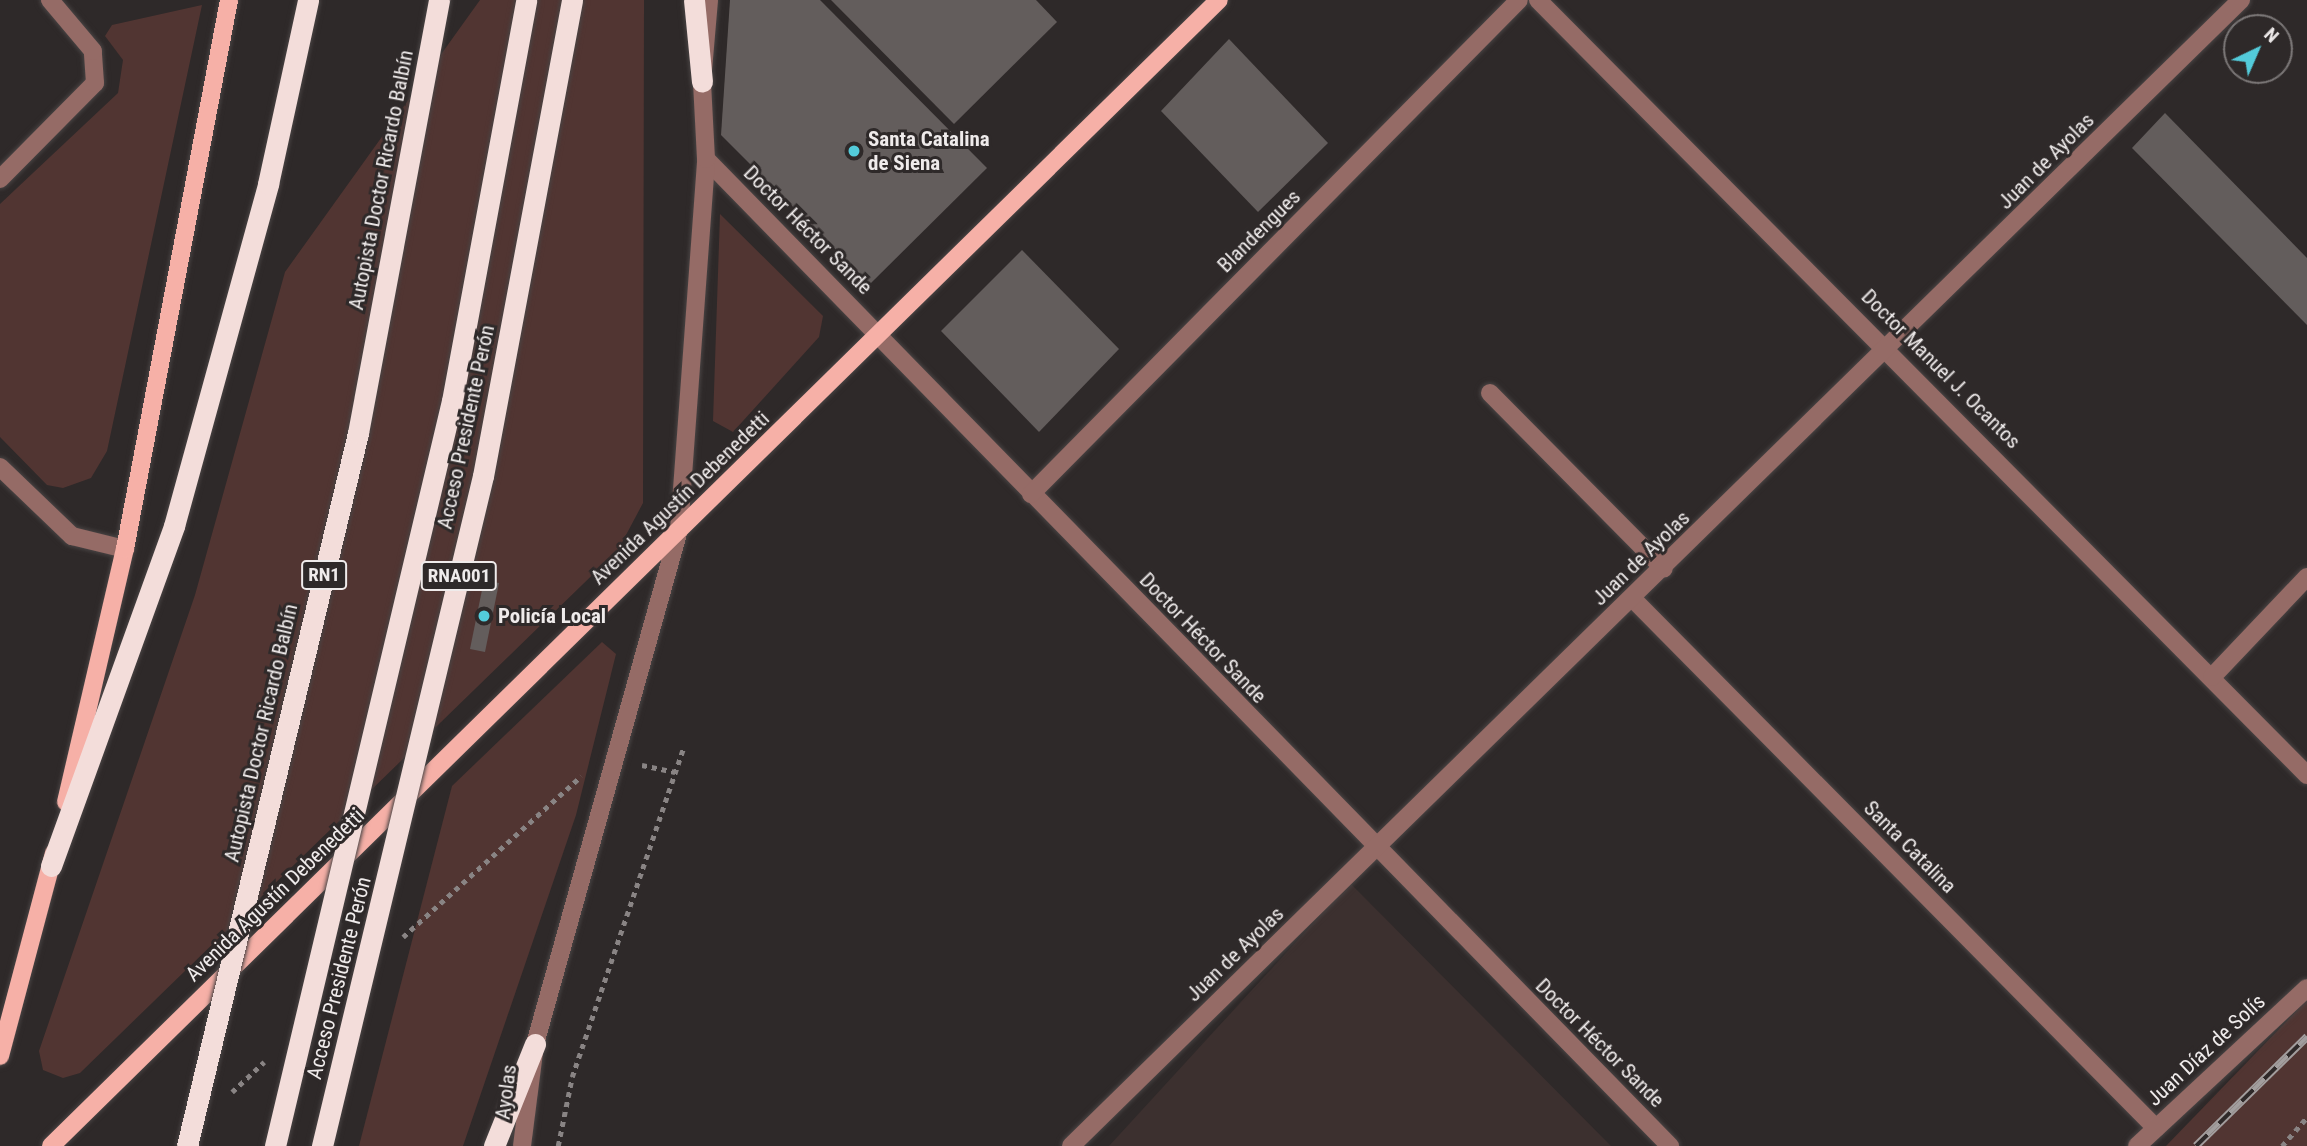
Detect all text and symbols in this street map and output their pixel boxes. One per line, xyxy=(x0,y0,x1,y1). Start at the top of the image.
north arrow xyxy=(2223,14,2293,84)
text: N xyxy=(2259,23,2284,47)
street label: Autopista Doctor Ricardo Balbín xyxy=(343,48,419,312)
street label: Juan de Ayolas xyxy=(1993,108,2099,214)
place label: Santa Catalina de Siena xyxy=(868,126,990,176)
marker: Santa Catalina de Siena xyxy=(846,143,862,159)
street label: Doctor Héctor Sande xyxy=(738,160,878,300)
street label: Blandengues xyxy=(1212,184,1306,278)
street label: Doctor Manuel J. Ocantos xyxy=(1856,284,2026,454)
street label: Acceso Presidente Perón xyxy=(432,323,500,531)
street label: Avenida Agustín Debenedetti xyxy=(585,406,775,590)
street label: Juan de Ayolas xyxy=(1587,505,1695,611)
road number: RN1 xyxy=(300,560,348,590)
road number: RNA001 xyxy=(420,561,498,592)
street label: Doctor Héctor Sande xyxy=(1134,567,1272,709)
street label: Autopista Doctor Ricardo Balbín xyxy=(219,602,303,864)
place label: Policía Local xyxy=(498,603,606,629)
marker: Policía Local xyxy=(476,608,492,624)
street label: Santa Catalina xyxy=(1859,796,1961,898)
street label: Avenida Agustín Debenedetti xyxy=(180,803,370,987)
street label: Acceso Presidente Perón xyxy=(302,874,376,1082)
street label: Juan de Ayolas xyxy=(1181,901,1289,1007)
street label: Doctor Héctor Sande xyxy=(1530,973,1670,1113)
street label: Juan Díaz de Solís xyxy=(2142,989,2270,1111)
street label: Ayolas xyxy=(490,1063,522,1121)

